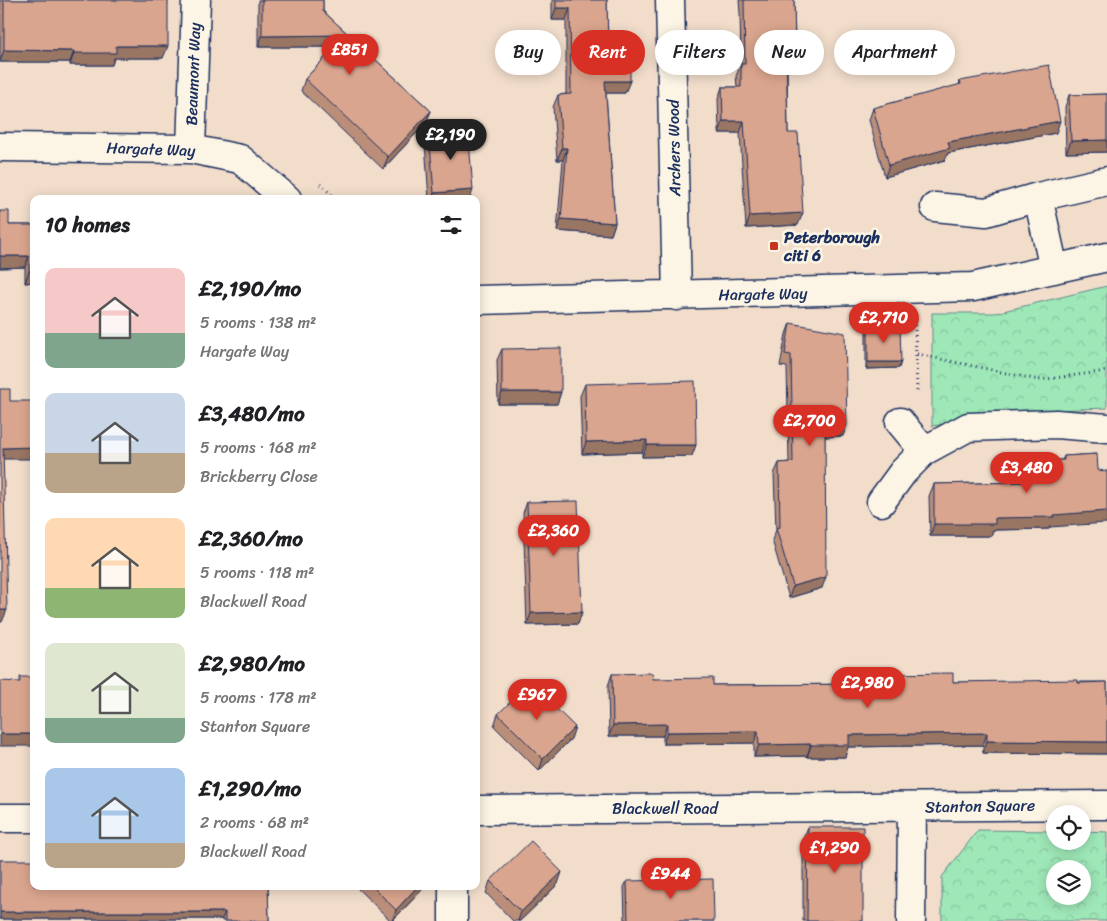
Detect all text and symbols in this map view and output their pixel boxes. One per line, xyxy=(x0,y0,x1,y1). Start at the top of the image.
street label: Beaumont Way xyxy=(177,21,209,126)
chip: Buy xyxy=(495,30,561,75)
chip: Rent xyxy=(571,30,645,75)
chip: Filters xyxy=(655,30,744,75)
chip: New xyxy=(754,30,824,75)
chip: Apartment xyxy=(834,30,955,75)
pin: £851 xyxy=(320,34,380,76)
text: £851 xyxy=(333,35,367,64)
street label: Archers Wood xyxy=(659,98,689,198)
pin: £2,190 xyxy=(410,119,492,161)
text: £2,190 xyxy=(427,120,475,149)
street label: Hargate Way xyxy=(106,133,197,165)
text: 10 homes xyxy=(45,206,130,244)
icon: filters xyxy=(437,211,465,239)
place label: Peterborough citi 6 xyxy=(783,223,881,270)
marker: Peterborough citi 6 xyxy=(768,240,780,252)
text: £2,190/mo xyxy=(200,270,301,308)
street label: Hargate Way xyxy=(718,279,808,309)
icon: home xyxy=(85,288,145,348)
pin: £2,710 xyxy=(843,302,925,344)
text: £2,710 xyxy=(860,303,908,332)
text: 5 rooms · 138 m² xyxy=(200,308,316,337)
text: Hargate Way xyxy=(200,337,289,366)
text: £3,480/mo xyxy=(200,395,305,433)
pin: £2,700 xyxy=(769,404,851,447)
text: £2,700 xyxy=(784,406,836,435)
icon: home xyxy=(85,413,145,473)
text: 5 rooms · 168 m² xyxy=(200,433,317,462)
pin: £3,480 xyxy=(986,452,1068,494)
text: £3,480 xyxy=(1001,453,1053,482)
text: Brickberry Close xyxy=(200,462,318,491)
pin: £2,360 xyxy=(513,514,595,557)
text: £2,360 xyxy=(529,516,579,545)
text: £2,360/mo xyxy=(200,520,303,558)
icon: home xyxy=(85,538,145,598)
text: 5 rooms · 118 m² xyxy=(200,558,314,587)
text: Blackwell Road xyxy=(200,587,306,616)
text: £2,980/mo xyxy=(200,645,305,683)
icon: home xyxy=(85,663,145,723)
pin: £2,980 xyxy=(827,666,909,709)
text: £2,980 xyxy=(842,668,894,697)
pin: £967 xyxy=(507,678,567,721)
text: £967 xyxy=(519,680,555,709)
text: 5 rooms · 178 m² xyxy=(200,683,317,712)
text: Stanton Square xyxy=(200,712,310,741)
text: £1,290/mo xyxy=(200,770,301,808)
icon: home xyxy=(85,788,145,848)
street label: Stanton Square xyxy=(925,791,1035,821)
street label: Blackwell Road xyxy=(612,794,719,823)
map controls xyxy=(1046,805,1091,905)
button: locate xyxy=(1046,805,1091,850)
text: 2 rooms · 68 m² xyxy=(200,808,309,837)
pin: £1,290 xyxy=(794,832,876,874)
text: £1,290 xyxy=(811,833,859,862)
text: Blackwell Road xyxy=(200,837,306,866)
pin: £944 xyxy=(641,858,701,900)
text: £944 xyxy=(652,859,690,888)
button: layers xyxy=(1046,860,1091,905)

